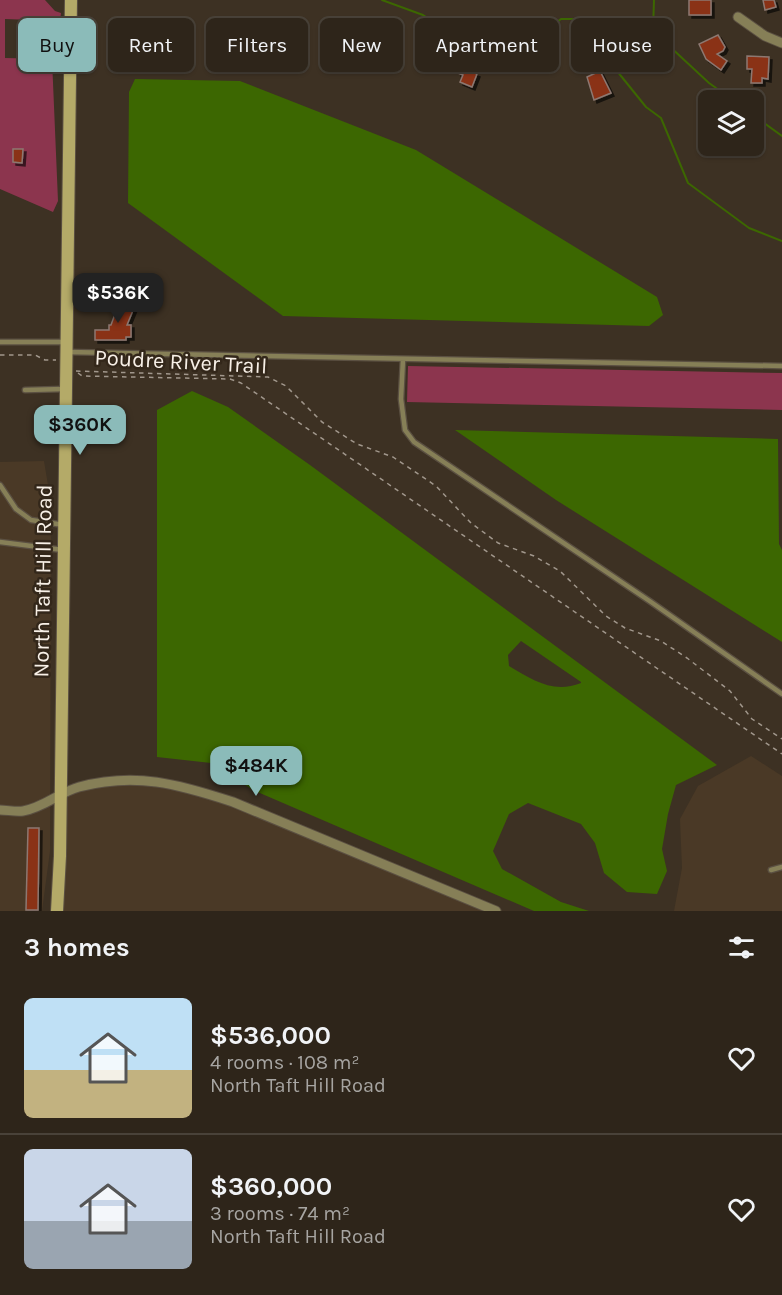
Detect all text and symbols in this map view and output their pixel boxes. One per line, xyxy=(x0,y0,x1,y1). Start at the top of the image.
chip: Buy xyxy=(18,18,96,72)
chip: Rent xyxy=(108,18,194,72)
chip: Filters xyxy=(206,18,308,72)
chip: New xyxy=(320,18,403,72)
chip: Apartment xyxy=(415,18,559,72)
chip: House xyxy=(571,18,673,72)
map controls xyxy=(698,90,764,156)
button: layers xyxy=(698,90,764,156)
pin: $536K xyxy=(76,273,160,324)
text: $536K xyxy=(86,281,150,304)
street label: Poudre River Trail xyxy=(94,344,268,380)
pin: $360K xyxy=(38,405,122,456)
text: $360K xyxy=(48,413,112,436)
street label: North Taft Hill Road xyxy=(28,484,58,678)
pin: $484K xyxy=(214,746,298,797)
text: $484K xyxy=(224,754,288,777)
icon: filters xyxy=(725,931,758,964)
text: 3 homes xyxy=(24,932,130,963)
text: $536,000 xyxy=(210,1020,331,1051)
icon: home xyxy=(72,1022,144,1094)
icon: heart xyxy=(725,1042,758,1075)
text: 4 rooms · 108 m² xyxy=(210,1051,360,1074)
text: North Taft Hill Road xyxy=(210,1074,386,1097)
text: $360,000 xyxy=(210,1171,332,1202)
icon: home xyxy=(72,1173,144,1245)
icon: heart xyxy=(725,1193,758,1226)
text: 3 rooms · 74 m² xyxy=(210,1202,350,1225)
text: North Taft Hill Road xyxy=(210,1225,386,1248)

